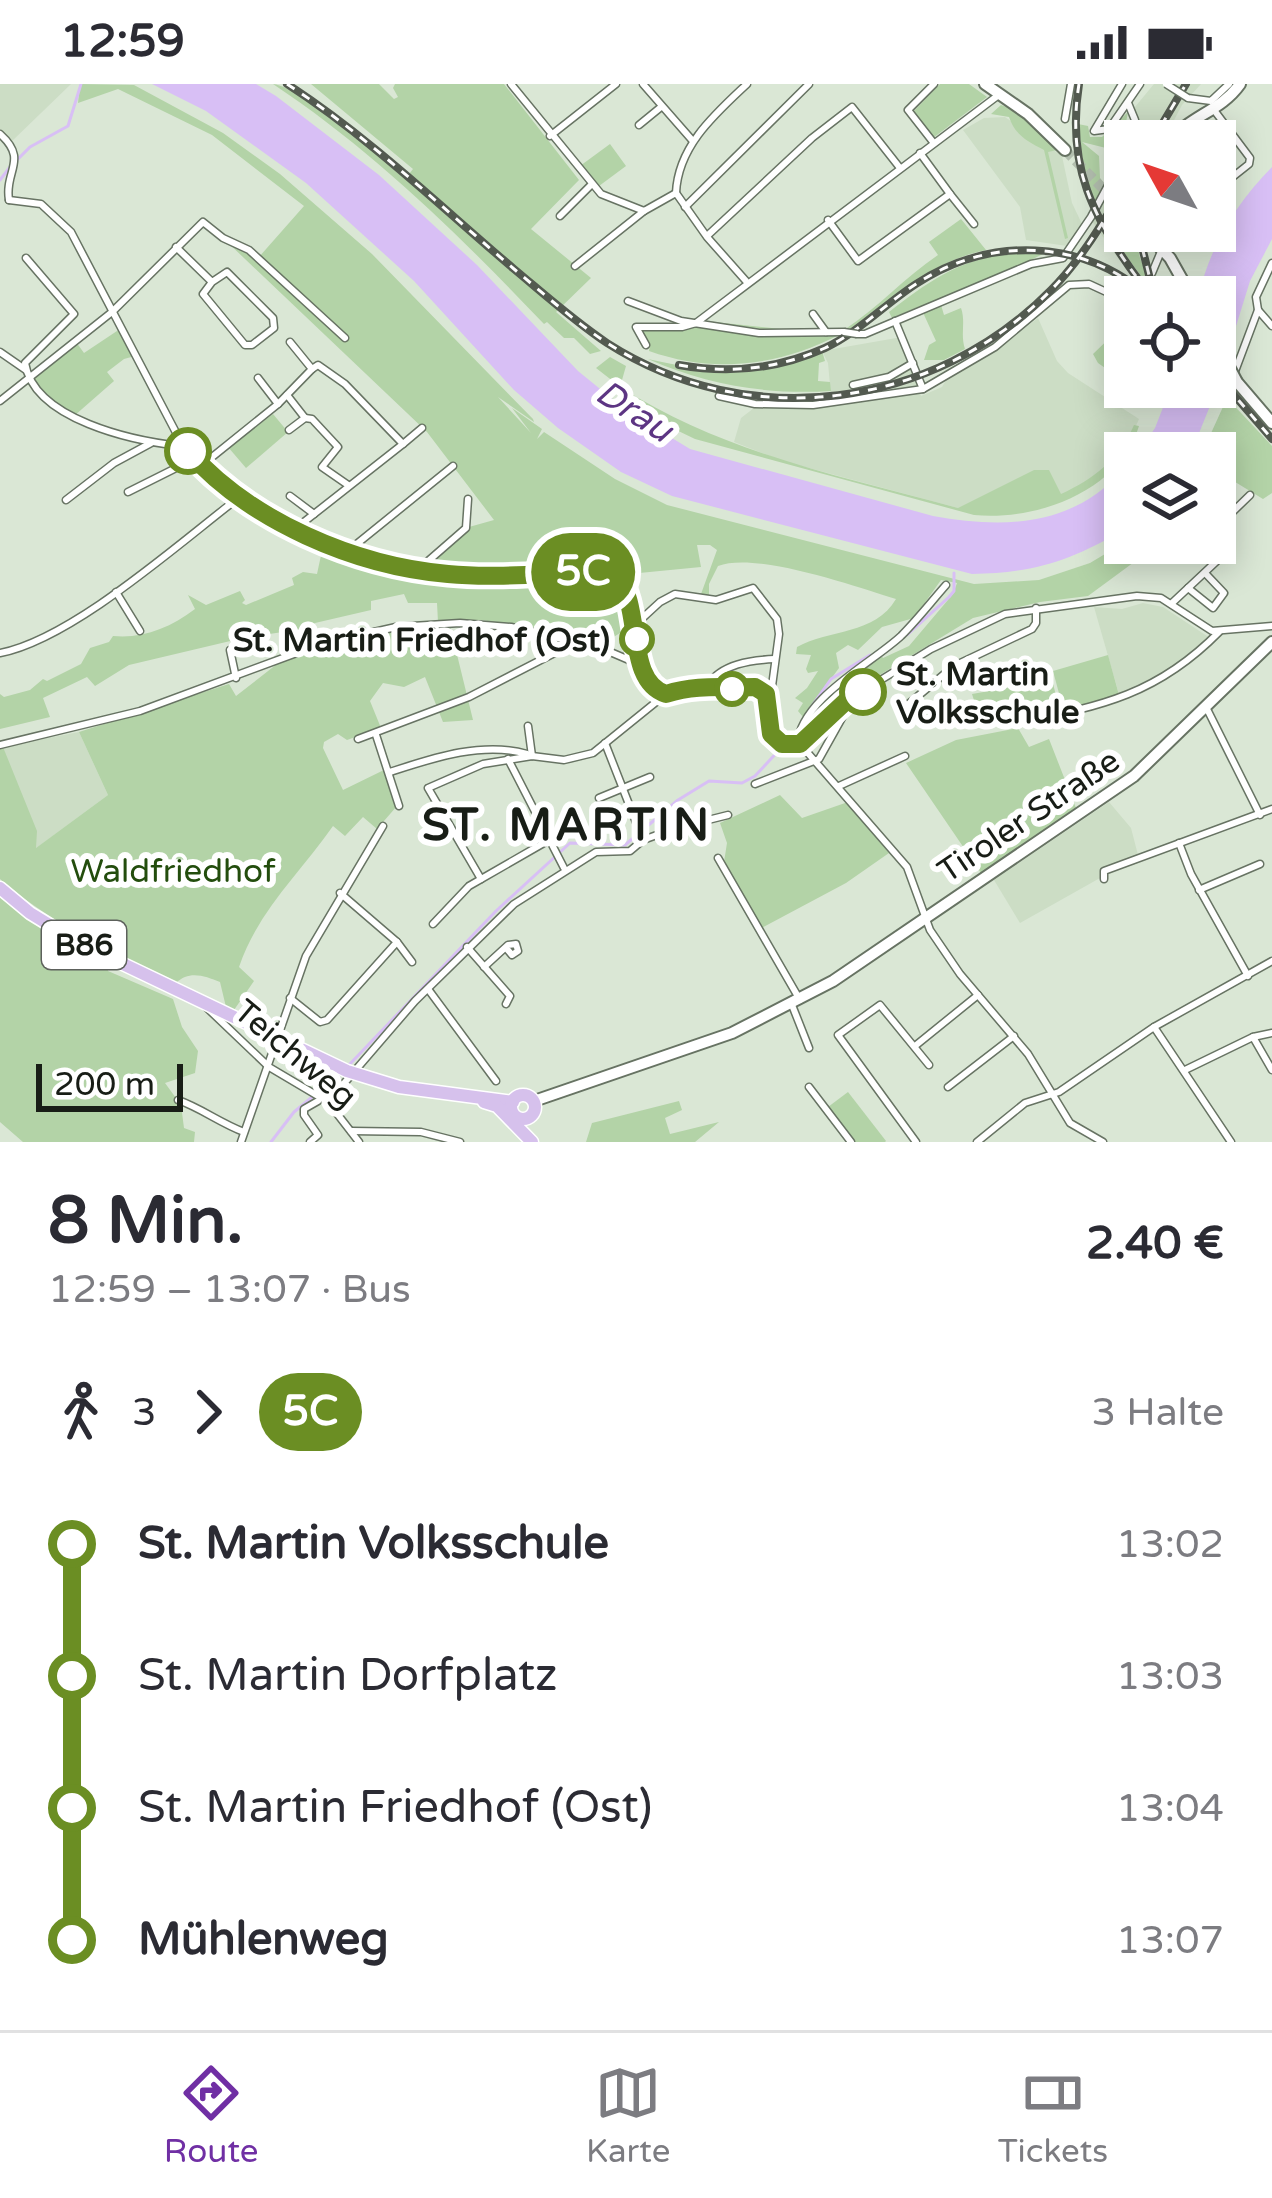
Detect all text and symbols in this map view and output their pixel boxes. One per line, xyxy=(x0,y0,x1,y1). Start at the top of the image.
text: 12:59 xyxy=(60,15,185,69)
north arrow xyxy=(1104,120,1236,252)
map controls xyxy=(1104,120,1236,564)
button: locate xyxy=(1104,276,1236,408)
water label: Drau xyxy=(588,371,682,453)
unlabelled marker xyxy=(166,429,210,473)
button: layers xyxy=(1104,432,1236,564)
line badge: 5C xyxy=(529,533,637,611)
text: 5C xyxy=(555,546,611,597)
place label: St. Martin Friedhof (Ost) xyxy=(233,621,610,660)
marker: St. Martin Friedhof (Ost) xyxy=(621,623,653,655)
place label: St. Martin Volksschule xyxy=(896,655,1079,732)
marker: St. Martin Volksschule xyxy=(841,670,885,714)
unlabelled marker xyxy=(716,673,748,705)
street label: Tiroler Straße xyxy=(931,741,1127,891)
district label: ST. MARTIN xyxy=(422,799,712,853)
park label: Waldfriedhof xyxy=(70,852,276,891)
road number: B86 xyxy=(42,921,126,969)
street label: Teichweg xyxy=(226,992,364,1117)
scale bar xyxy=(36,1058,183,1111)
text: 200 m xyxy=(54,1065,155,1104)
text: 8 Min. xyxy=(48,1181,244,1261)
text: 2.40 € xyxy=(1086,1217,1224,1271)
text: 12:59 – 13:07 · Bus xyxy=(48,1266,411,1313)
icon: walk xyxy=(48,1379,114,1445)
icon: forward xyxy=(175,1379,241,1445)
text: 5C xyxy=(283,1386,338,1437)
text: 3 xyxy=(132,1389,157,1436)
text: 3 Halte xyxy=(1092,1389,1224,1436)
text: St. Martin Volksschule xyxy=(138,1517,609,1571)
text: 13:02 xyxy=(1116,1521,1224,1568)
text: St. Martin Dorfplatz xyxy=(138,1649,558,1703)
text: 13:03 xyxy=(1116,1653,1224,1700)
text: St. Martin Friedhof (Ost) xyxy=(138,1781,652,1835)
text: 13:04 xyxy=(1116,1785,1224,1832)
text: Mühlenweg xyxy=(138,1913,389,1967)
text: 13:07 xyxy=(1116,1917,1224,1964)
tab: Route xyxy=(164,2060,258,2171)
tab: Karte xyxy=(586,2060,670,2171)
tab: Tickets xyxy=(998,2060,1108,2171)

